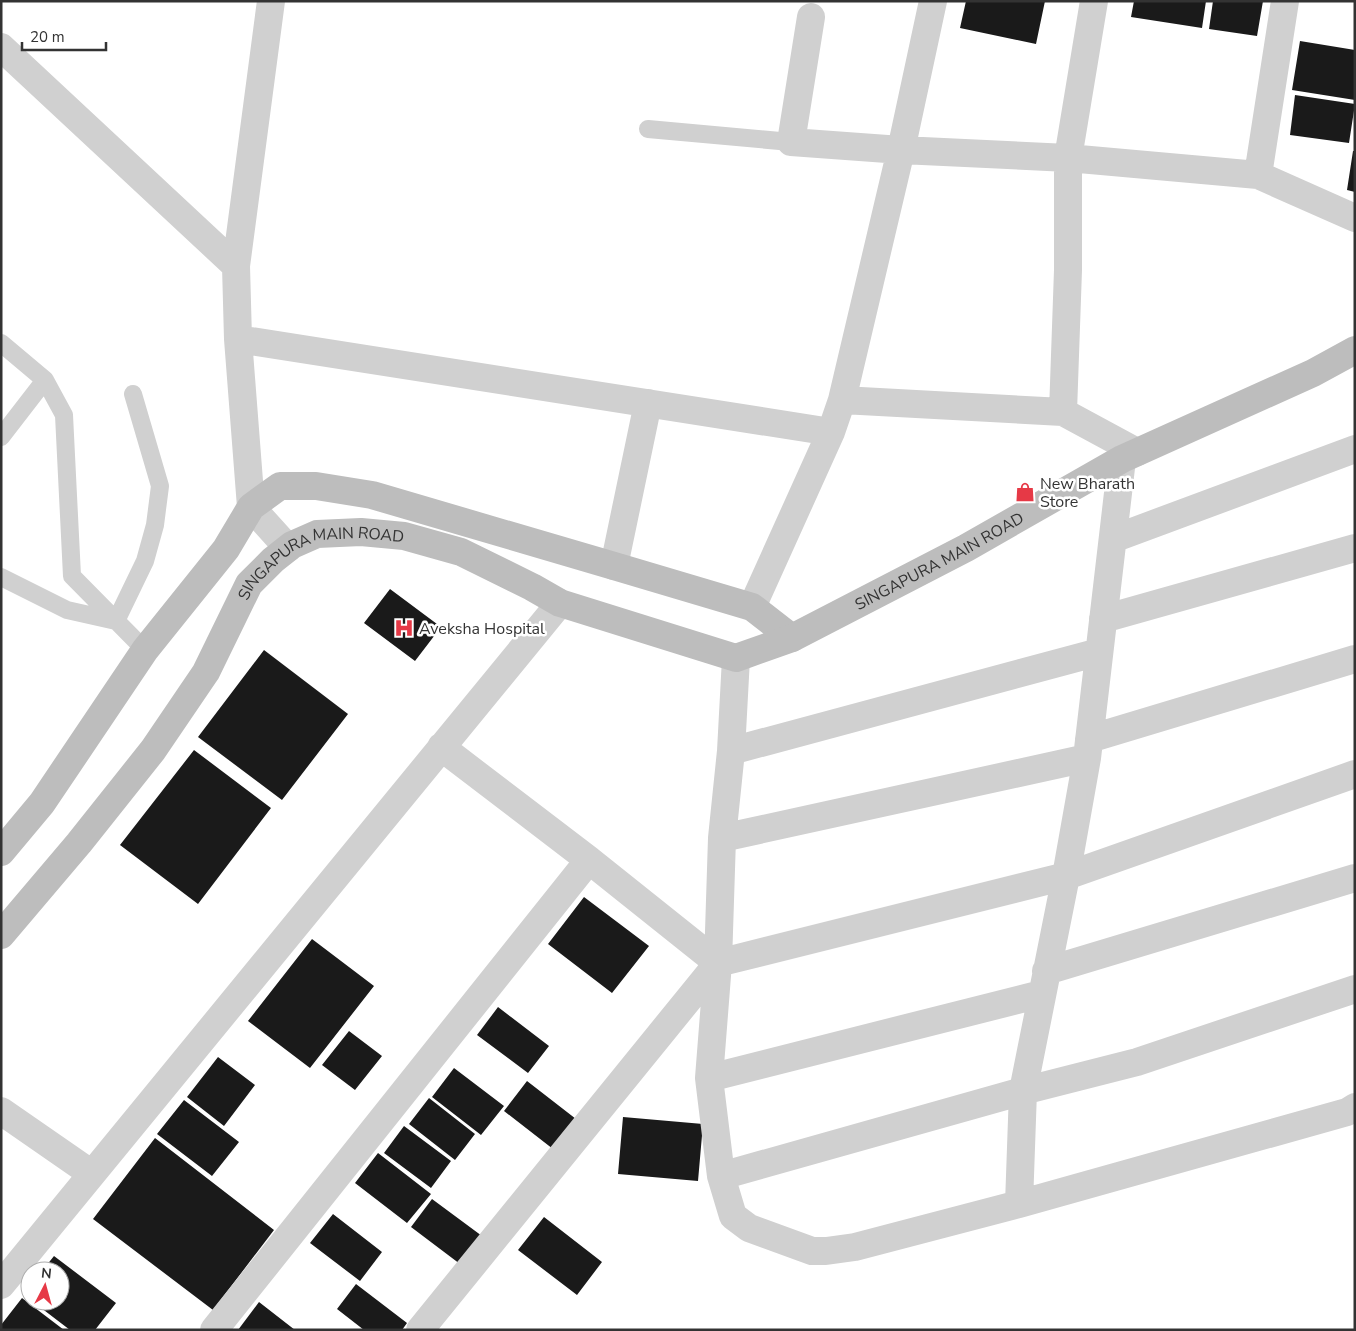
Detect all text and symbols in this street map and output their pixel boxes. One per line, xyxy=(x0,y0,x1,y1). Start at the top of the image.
scale bar xyxy=(22,20,106,52)
text: 20 m xyxy=(30,27,65,47)
place label: New Bharath Store xyxy=(1040,473,1135,513)
shop icon: New Bharath Store xyxy=(1014,481,1036,503)
street label: SINGAPURA MAIN ROAD xyxy=(851,507,1028,616)
street label: SINGAPURA MAIN ROAD xyxy=(233,522,405,604)
hospital icon: Aveksha Hospital xyxy=(393,617,415,639)
place label: Aveksha Hospital xyxy=(419,618,545,640)
north arrow xyxy=(20,1261,70,1311)
text: N xyxy=(40,1264,53,1284)

